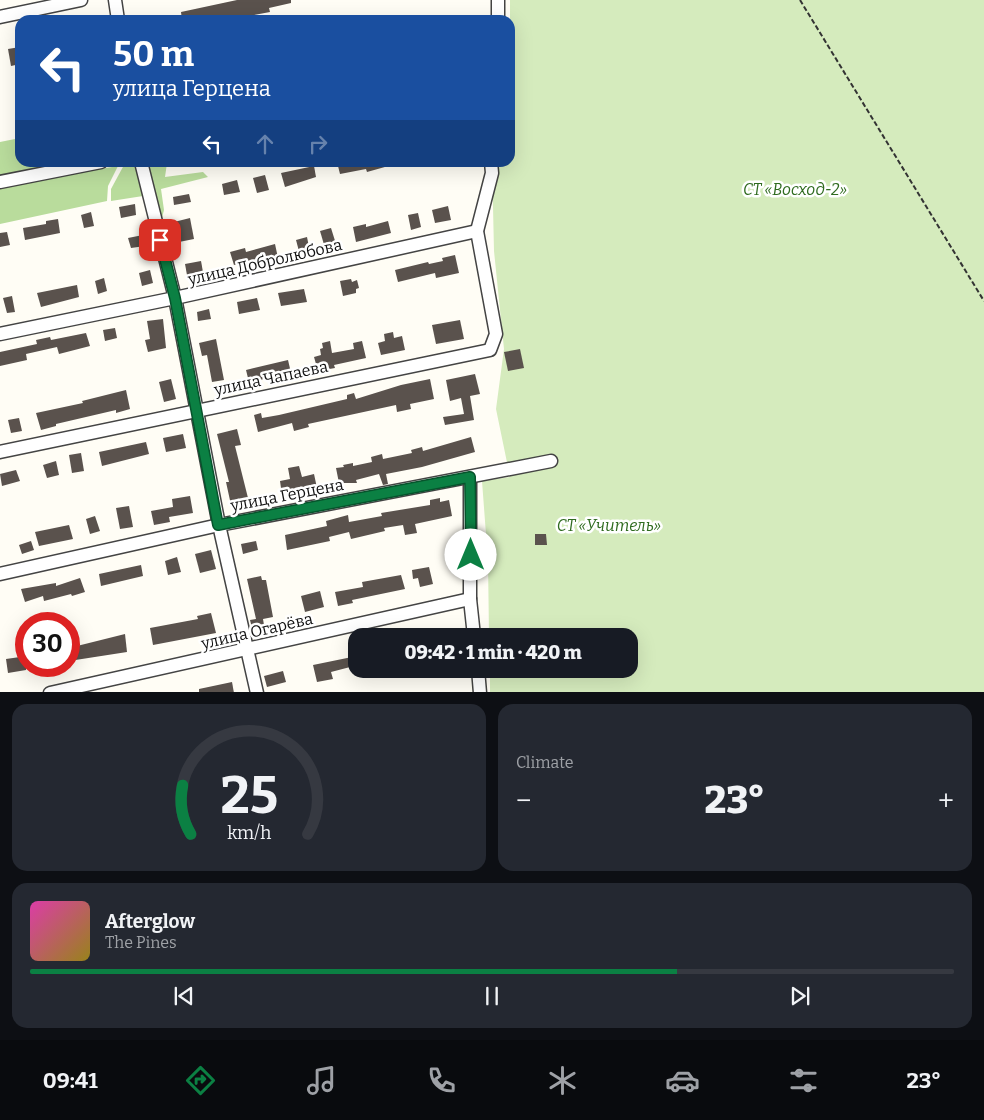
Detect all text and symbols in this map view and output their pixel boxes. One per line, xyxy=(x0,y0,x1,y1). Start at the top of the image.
text: 50 m xyxy=(113,33,194,75)
icon: left xyxy=(30,35,95,100)
text: улица Герцена xyxy=(113,75,271,102)
icon: left xyxy=(198,130,226,158)
icon: ahead xyxy=(251,130,279,158)
icon: right xyxy=(304,130,332,158)
park label: СТ «Восход-2» xyxy=(743,180,847,199)
pin xyxy=(139,219,181,261)
icon: arrive xyxy=(146,226,174,254)
street label: улица Добролюбова xyxy=(185,235,344,289)
street label: улица Чапаева xyxy=(211,357,330,400)
street label: улица Герцена xyxy=(228,475,345,515)
park label: СТ «Учитель» xyxy=(557,516,661,535)
position arrow xyxy=(444,528,496,580)
street label: улица Огарёва xyxy=(198,609,315,653)
speed limit sign: 30 xyxy=(15,612,80,677)
text: 09:42 · 1 min · 420 m xyxy=(404,641,582,664)
text: Climate xyxy=(516,753,574,772)
text: 25 xyxy=(220,764,278,827)
text: 23° xyxy=(705,777,765,823)
text: − xyxy=(516,784,531,817)
text: + xyxy=(938,784,954,817)
text: km/h xyxy=(227,822,271,844)
text: Afterglow xyxy=(105,910,195,933)
text: The Pines xyxy=(105,933,177,952)
icon: previous xyxy=(170,982,198,1010)
icon: pause xyxy=(478,982,506,1010)
icon: next xyxy=(786,982,814,1010)
icon: directions xyxy=(183,1063,218,1098)
icon: music xyxy=(304,1063,339,1098)
icon: phone xyxy=(424,1063,459,1098)
icon: climate xyxy=(545,1063,580,1098)
icon: car xyxy=(665,1063,700,1098)
icon: filters xyxy=(786,1063,821,1098)
text: 09:41 xyxy=(43,1067,98,1094)
text: 23° xyxy=(906,1067,941,1094)

